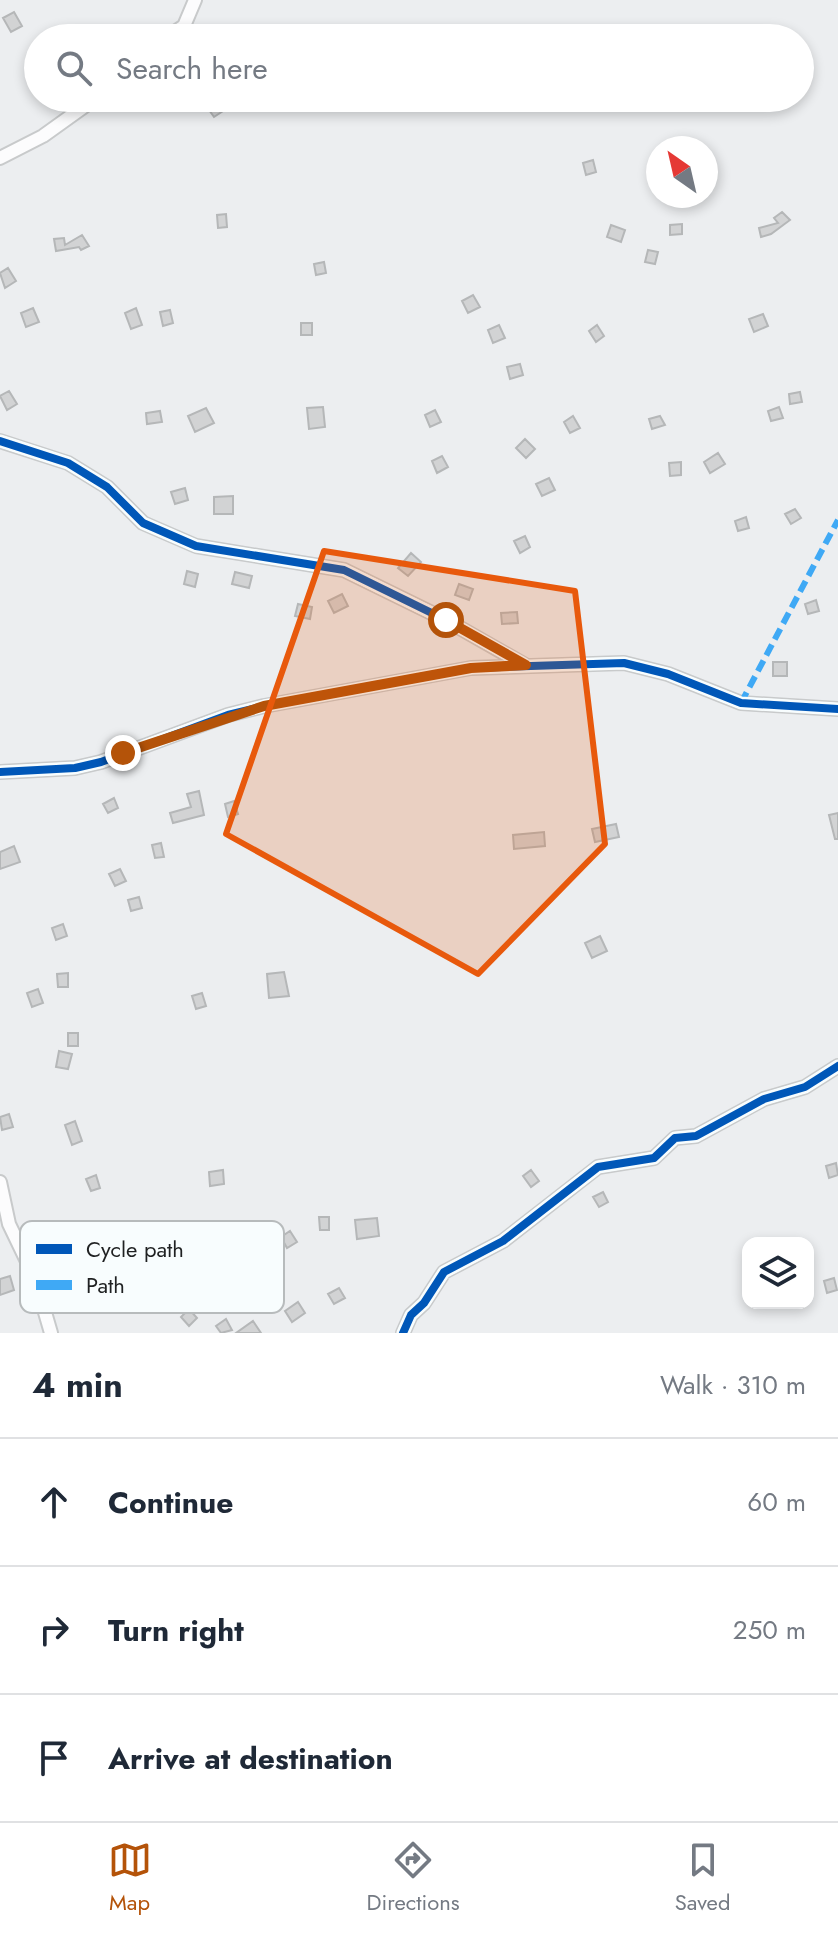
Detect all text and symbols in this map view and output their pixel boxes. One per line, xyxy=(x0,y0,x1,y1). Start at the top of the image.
search box xyxy=(24,24,814,112)
icon: search xyxy=(52,46,96,90)
text: Search here xyxy=(116,47,268,90)
north arrow xyxy=(646,136,718,208)
route start xyxy=(428,602,464,638)
route end xyxy=(105,735,141,771)
legend xyxy=(20,1221,284,1313)
text: Cycle path xyxy=(86,1233,184,1265)
map controls xyxy=(742,1237,814,1309)
button: layers xyxy=(742,1237,814,1309)
text: Path xyxy=(86,1269,125,1301)
text: 4 min xyxy=(32,1361,123,1410)
text: Walk · 310 m xyxy=(660,1366,806,1404)
icon: ahead xyxy=(32,1480,76,1524)
text: Continue xyxy=(108,1481,234,1524)
text: 60 m xyxy=(747,1483,806,1521)
icon: right xyxy=(32,1608,76,1652)
text: Turn right xyxy=(108,1609,244,1652)
text: 250 m xyxy=(733,1611,806,1649)
icon: arrive xyxy=(32,1736,76,1780)
text: Arrive at destination xyxy=(108,1737,393,1780)
tab: Map xyxy=(108,1838,152,1918)
tab: Directions xyxy=(367,1838,460,1918)
tab: Saved xyxy=(675,1838,730,1918)

